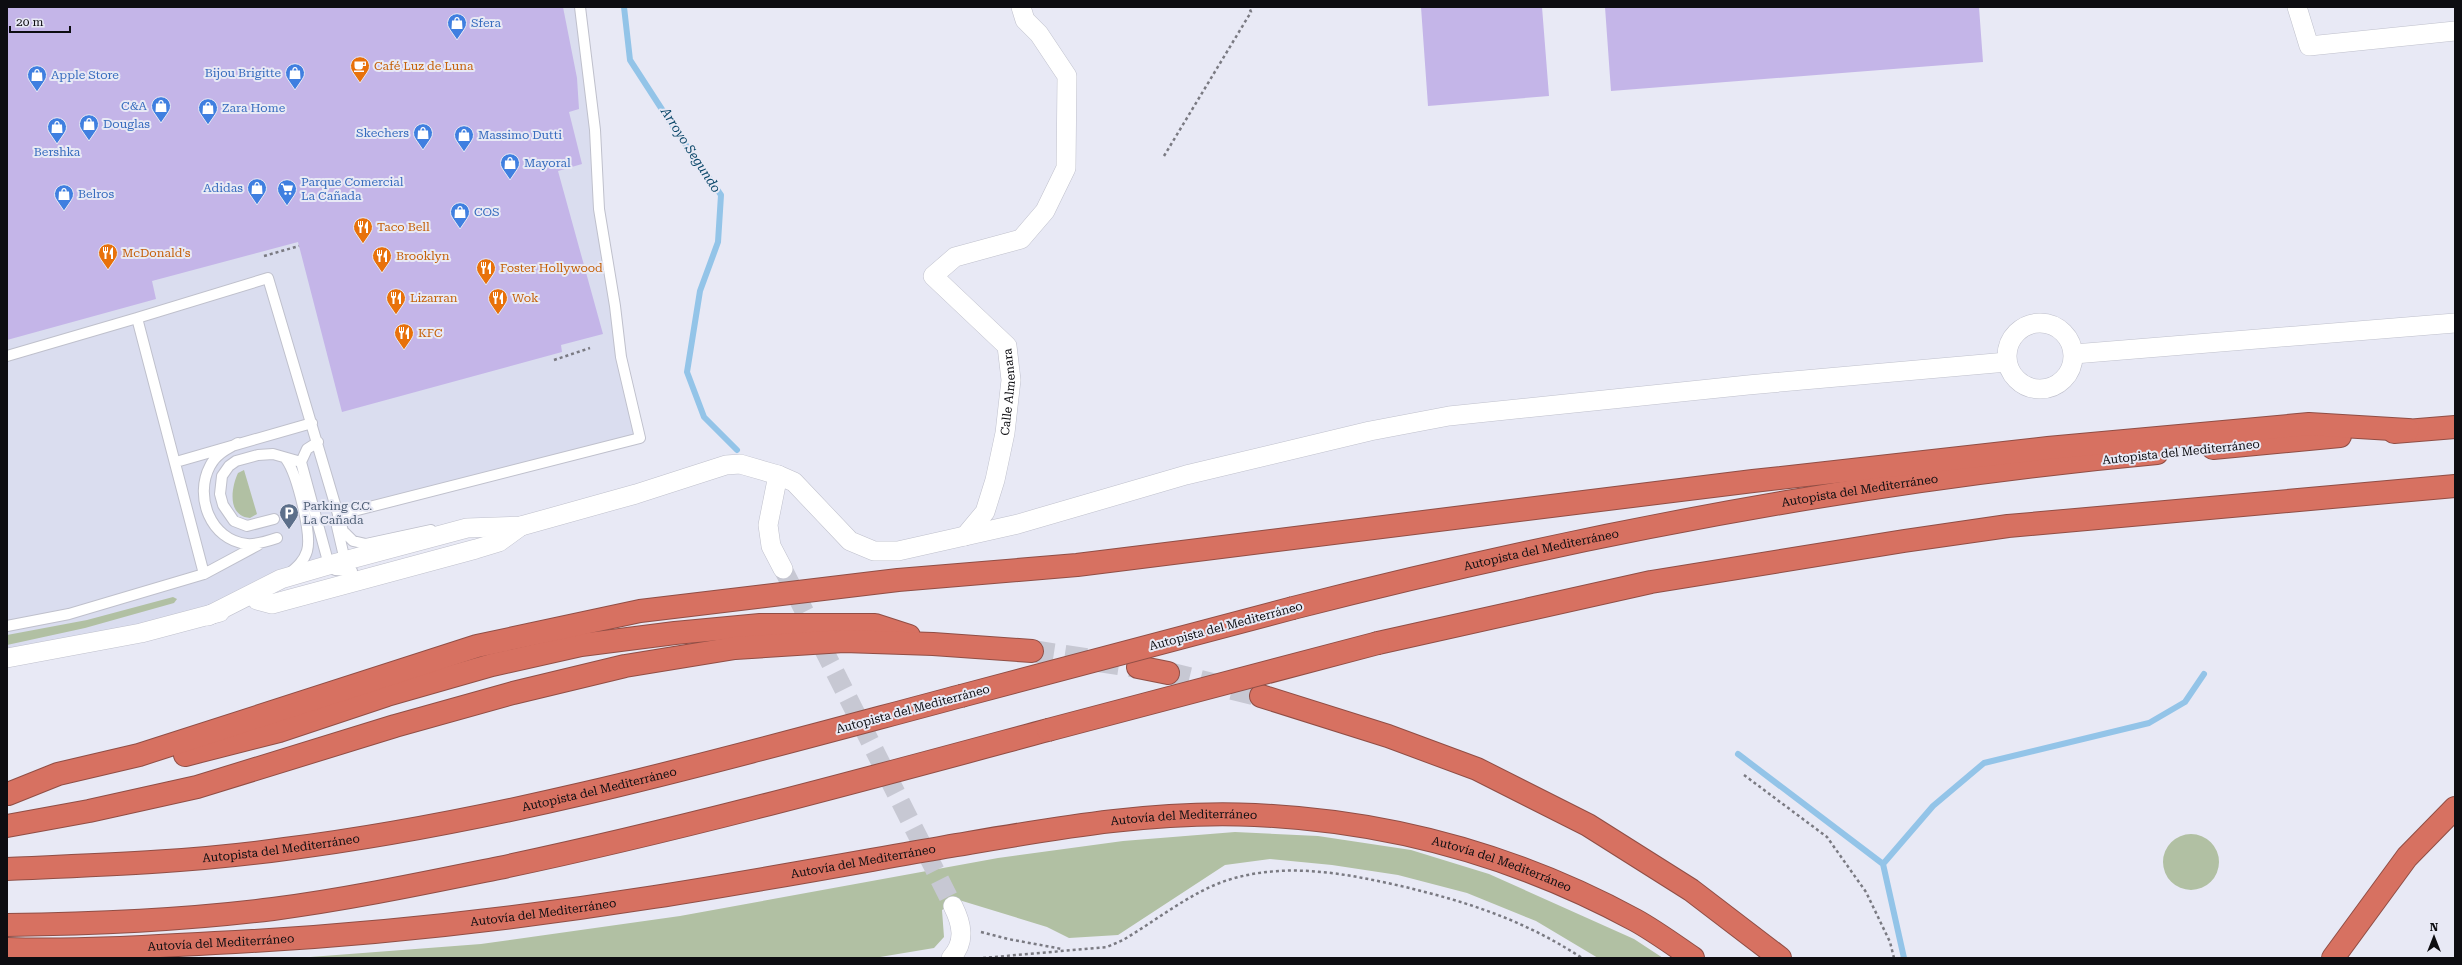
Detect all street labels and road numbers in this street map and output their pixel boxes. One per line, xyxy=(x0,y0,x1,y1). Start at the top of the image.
street label: Calle Almenara xyxy=(998,347,1018,436)
street label: Autopista del Mediterráneo xyxy=(2102,437,2260,467)
street label: Autopista del Mediterráneo xyxy=(1780,472,1939,510)
street label: Autopista del Mediterráneo xyxy=(1462,526,1620,573)
street label: Autopista del Mediterráneo xyxy=(1148,599,1304,653)
street label: Autopista del Mediterráneo xyxy=(835,682,991,736)
street label: Autopista del Mediterráneo xyxy=(521,764,678,814)
street label: Autovía del Mediterráneo xyxy=(1110,807,1258,828)
street label: Autopista del Mediterráneo xyxy=(202,831,361,865)
street label: Autovía del Mediterráneo xyxy=(1430,834,1574,895)
street label: Autovía del Mediterráneo xyxy=(790,842,937,881)
street label: Autovía del Mediterráneo xyxy=(470,896,617,929)
street label: Autovía del Mediterráneo xyxy=(147,931,295,954)

